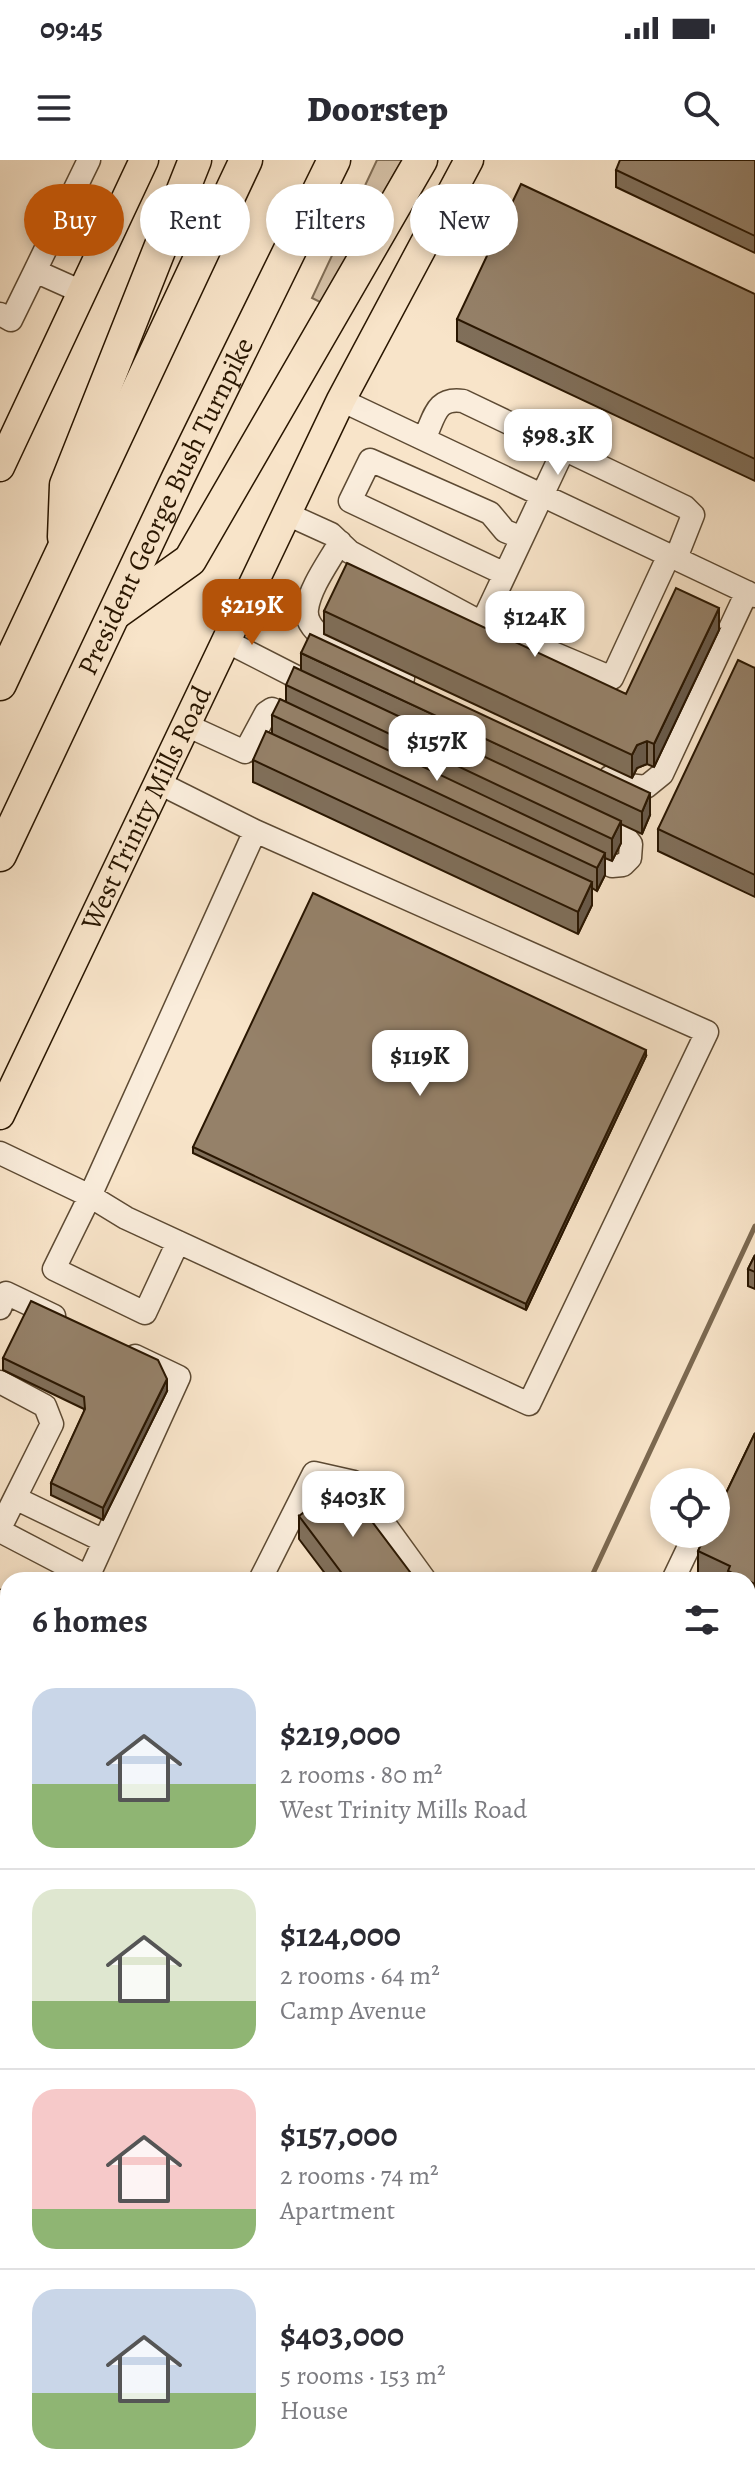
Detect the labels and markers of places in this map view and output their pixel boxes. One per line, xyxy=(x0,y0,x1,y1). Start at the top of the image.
pin: $98.3K xyxy=(493,409,623,477)
pin: $219K xyxy=(196,579,308,647)
pin: $124K xyxy=(479,591,591,659)
pin: $157K xyxy=(381,715,493,783)
pin: $119K xyxy=(364,1030,476,1098)
pin: $403K xyxy=(297,1471,409,1539)

